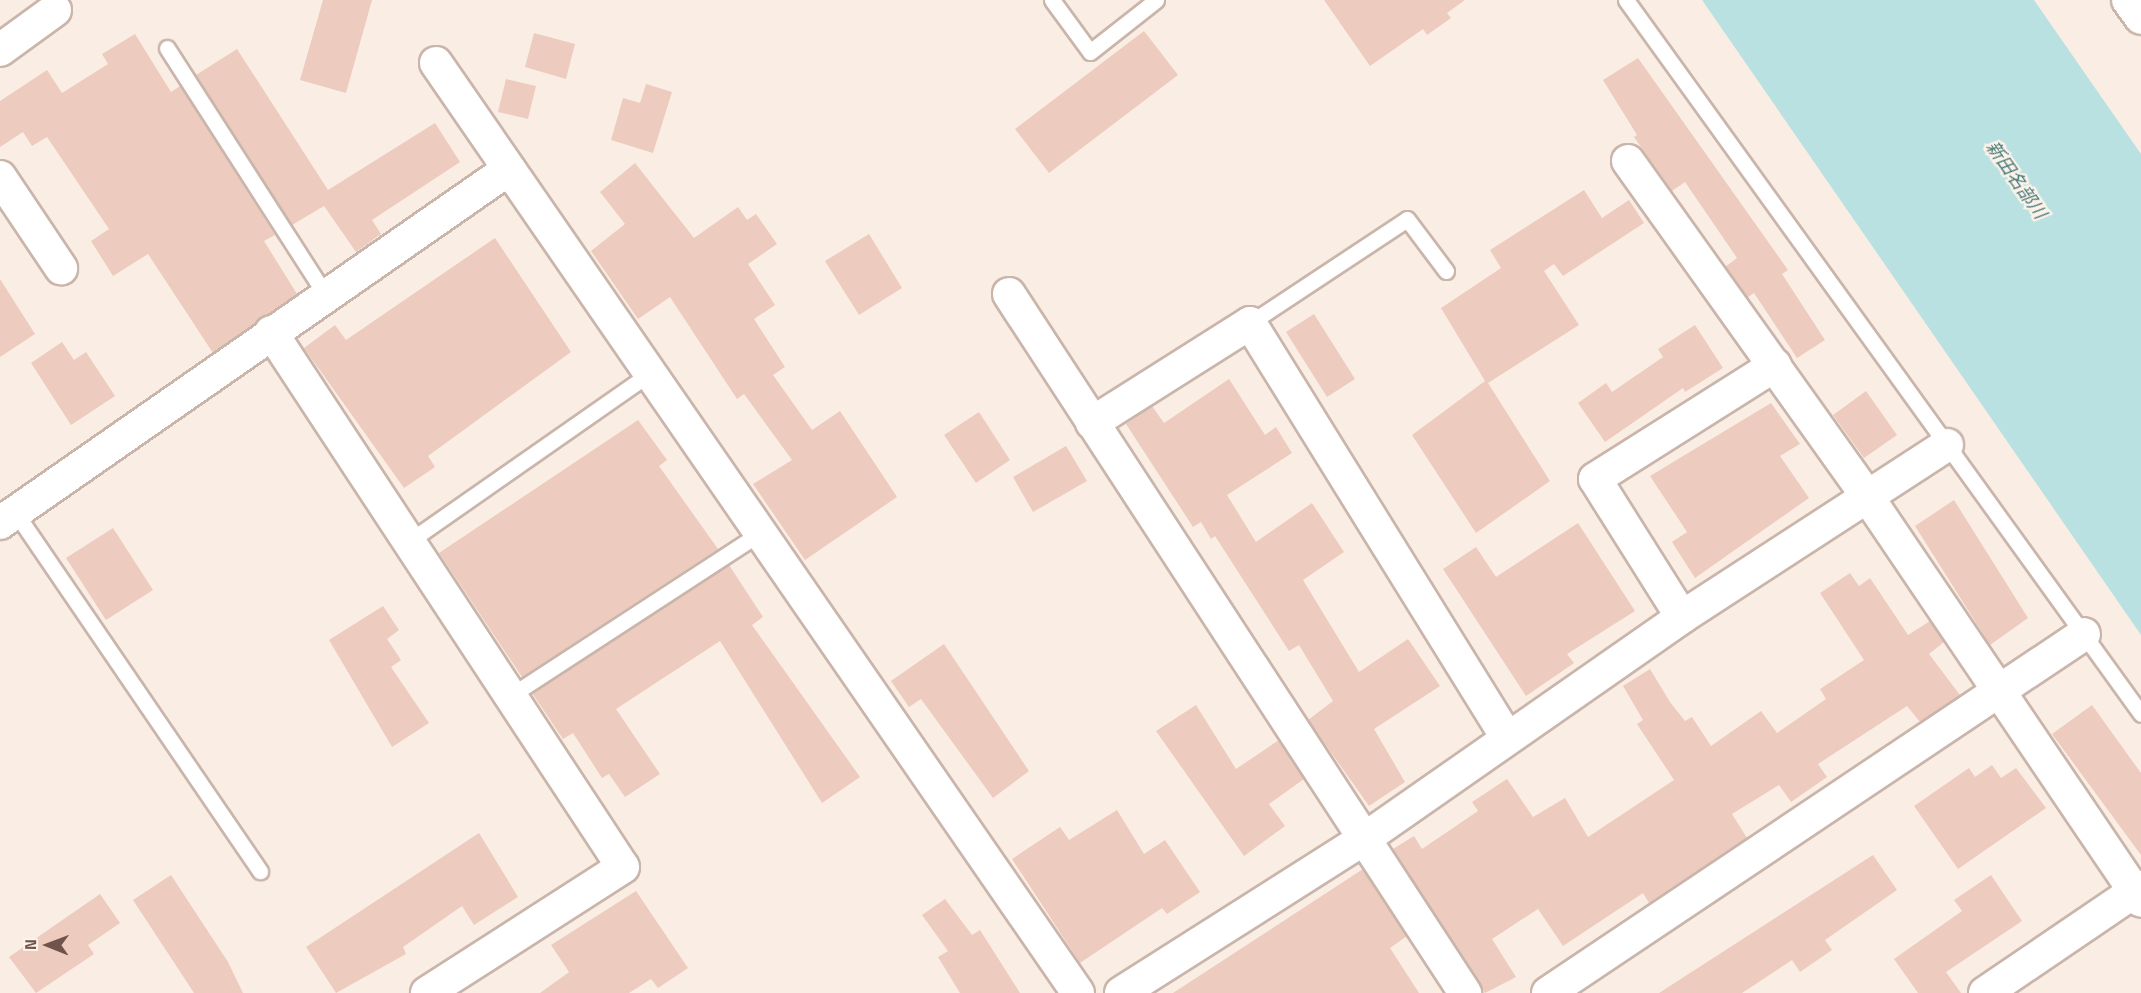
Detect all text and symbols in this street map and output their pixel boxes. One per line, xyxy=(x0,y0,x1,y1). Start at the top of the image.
water label: 新田名部川 xyxy=(1981,137,2051,223)
north arrow xyxy=(18,915,78,975)
text: N xyxy=(18,939,42,950)

